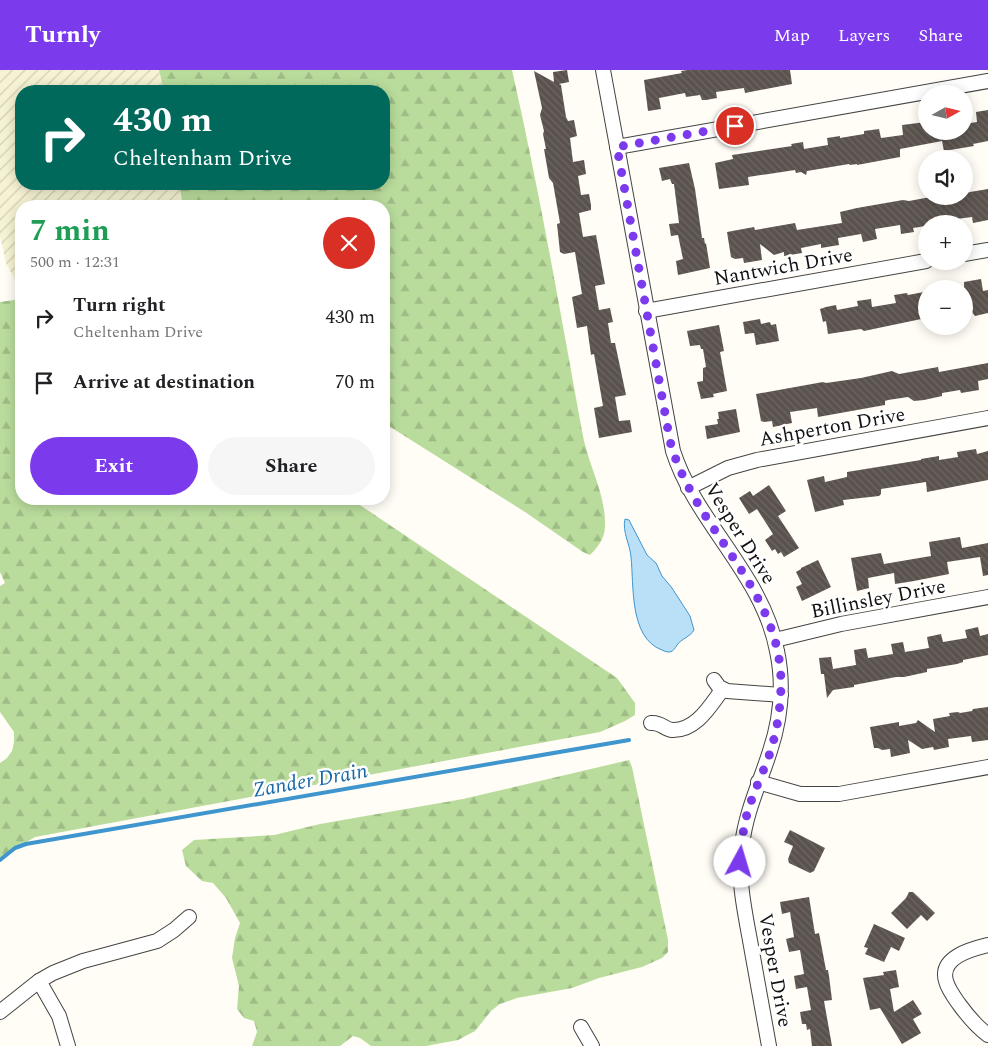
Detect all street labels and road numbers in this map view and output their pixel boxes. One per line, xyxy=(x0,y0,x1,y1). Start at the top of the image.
street label: Nantwich Drive xyxy=(711,240,855,294)
street label: Ashperton Drive xyxy=(757,399,907,455)
street label: Vesper Drive xyxy=(697,477,783,590)
street label: Billinsley Drive xyxy=(808,571,948,627)
street label: Vesper Drive xyxy=(750,911,800,1029)

